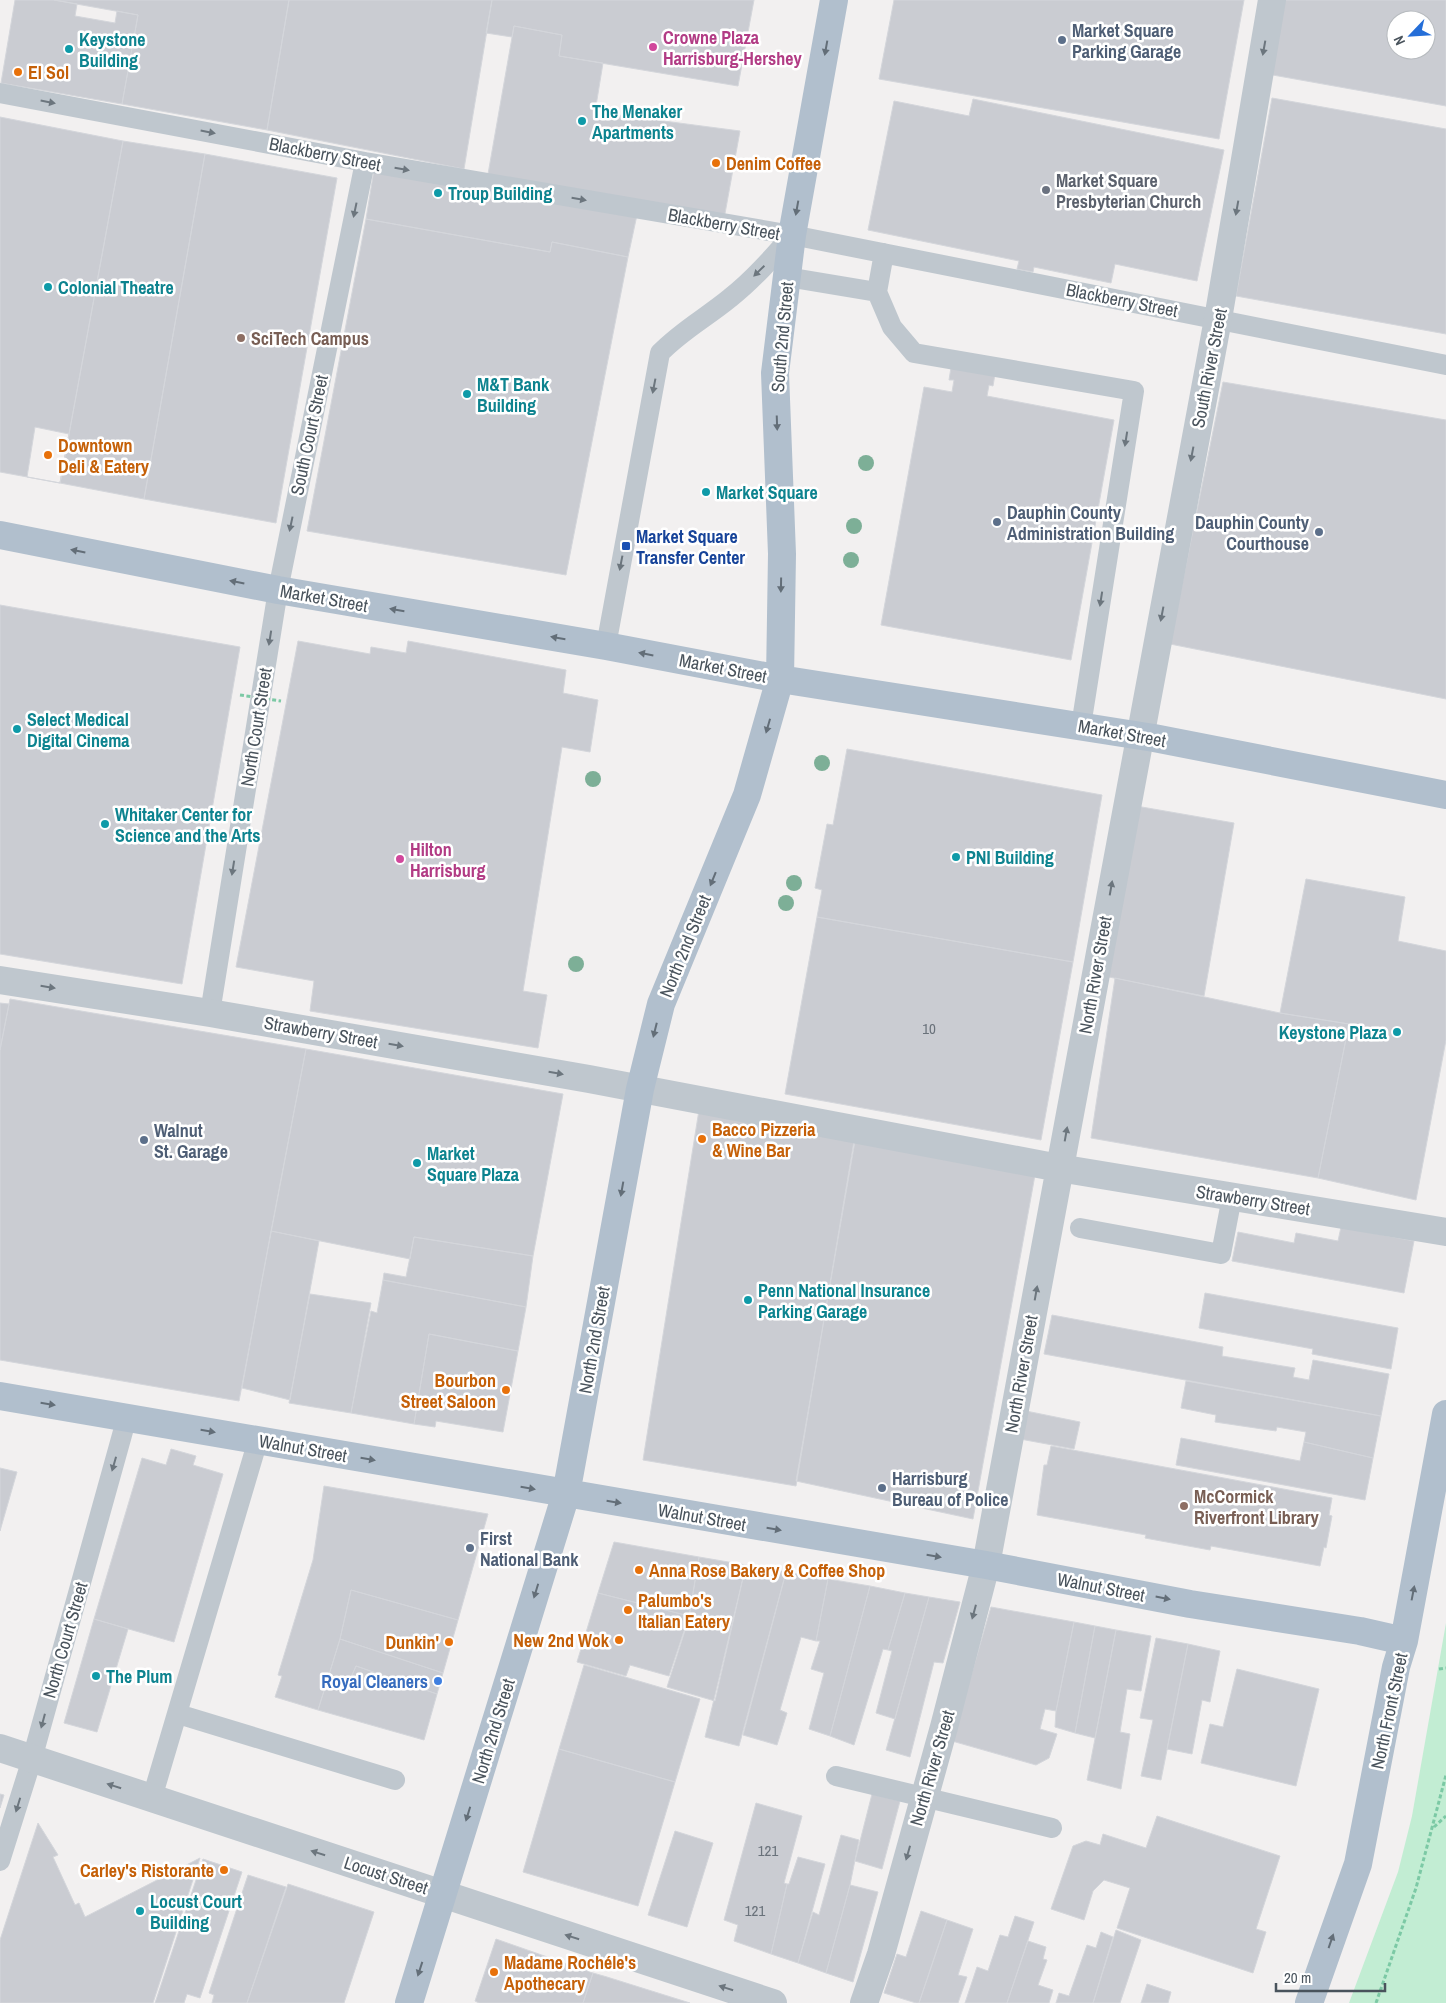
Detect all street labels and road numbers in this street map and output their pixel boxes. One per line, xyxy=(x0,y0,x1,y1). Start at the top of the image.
street label: Blackberry Street xyxy=(267,131,383,177)
street label: Blackberry Street xyxy=(666,202,782,246)
street label: Blackberry Street xyxy=(1064,277,1180,323)
street label: South 2nd Street xyxy=(765,281,799,393)
street label: South River Street xyxy=(1185,306,1233,430)
street label: South Court Street xyxy=(284,373,334,497)
street label: Market Street xyxy=(278,578,370,618)
street label: Market Street xyxy=(677,647,769,689)
street label: North Court Street xyxy=(234,666,278,788)
street label: Market Street xyxy=(1076,713,1168,753)
street label: North 2nd Street xyxy=(653,891,717,1001)
street label: North River Street xyxy=(1072,914,1118,1036)
street label: Strawberry Street xyxy=(262,1010,380,1054)
street label: Strawberry Street xyxy=(1194,1179,1312,1221)
street label: North 2nd Street xyxy=(572,1284,616,1396)
street label: North River Street xyxy=(998,1313,1044,1435)
street label: Walnut Street xyxy=(257,1428,349,1468)
street label: Walnut Street xyxy=(656,1497,748,1537)
street label: Walnut Street xyxy=(1055,1566,1147,1608)
street label: North Court Street xyxy=(36,1579,94,1701)
street label: North Front Street xyxy=(1364,1651,1414,1771)
street label: North 2nd Street xyxy=(465,1676,521,1786)
street label: North River Street xyxy=(904,1707,960,1829)
street label: Locust Street xyxy=(341,1850,431,1900)

